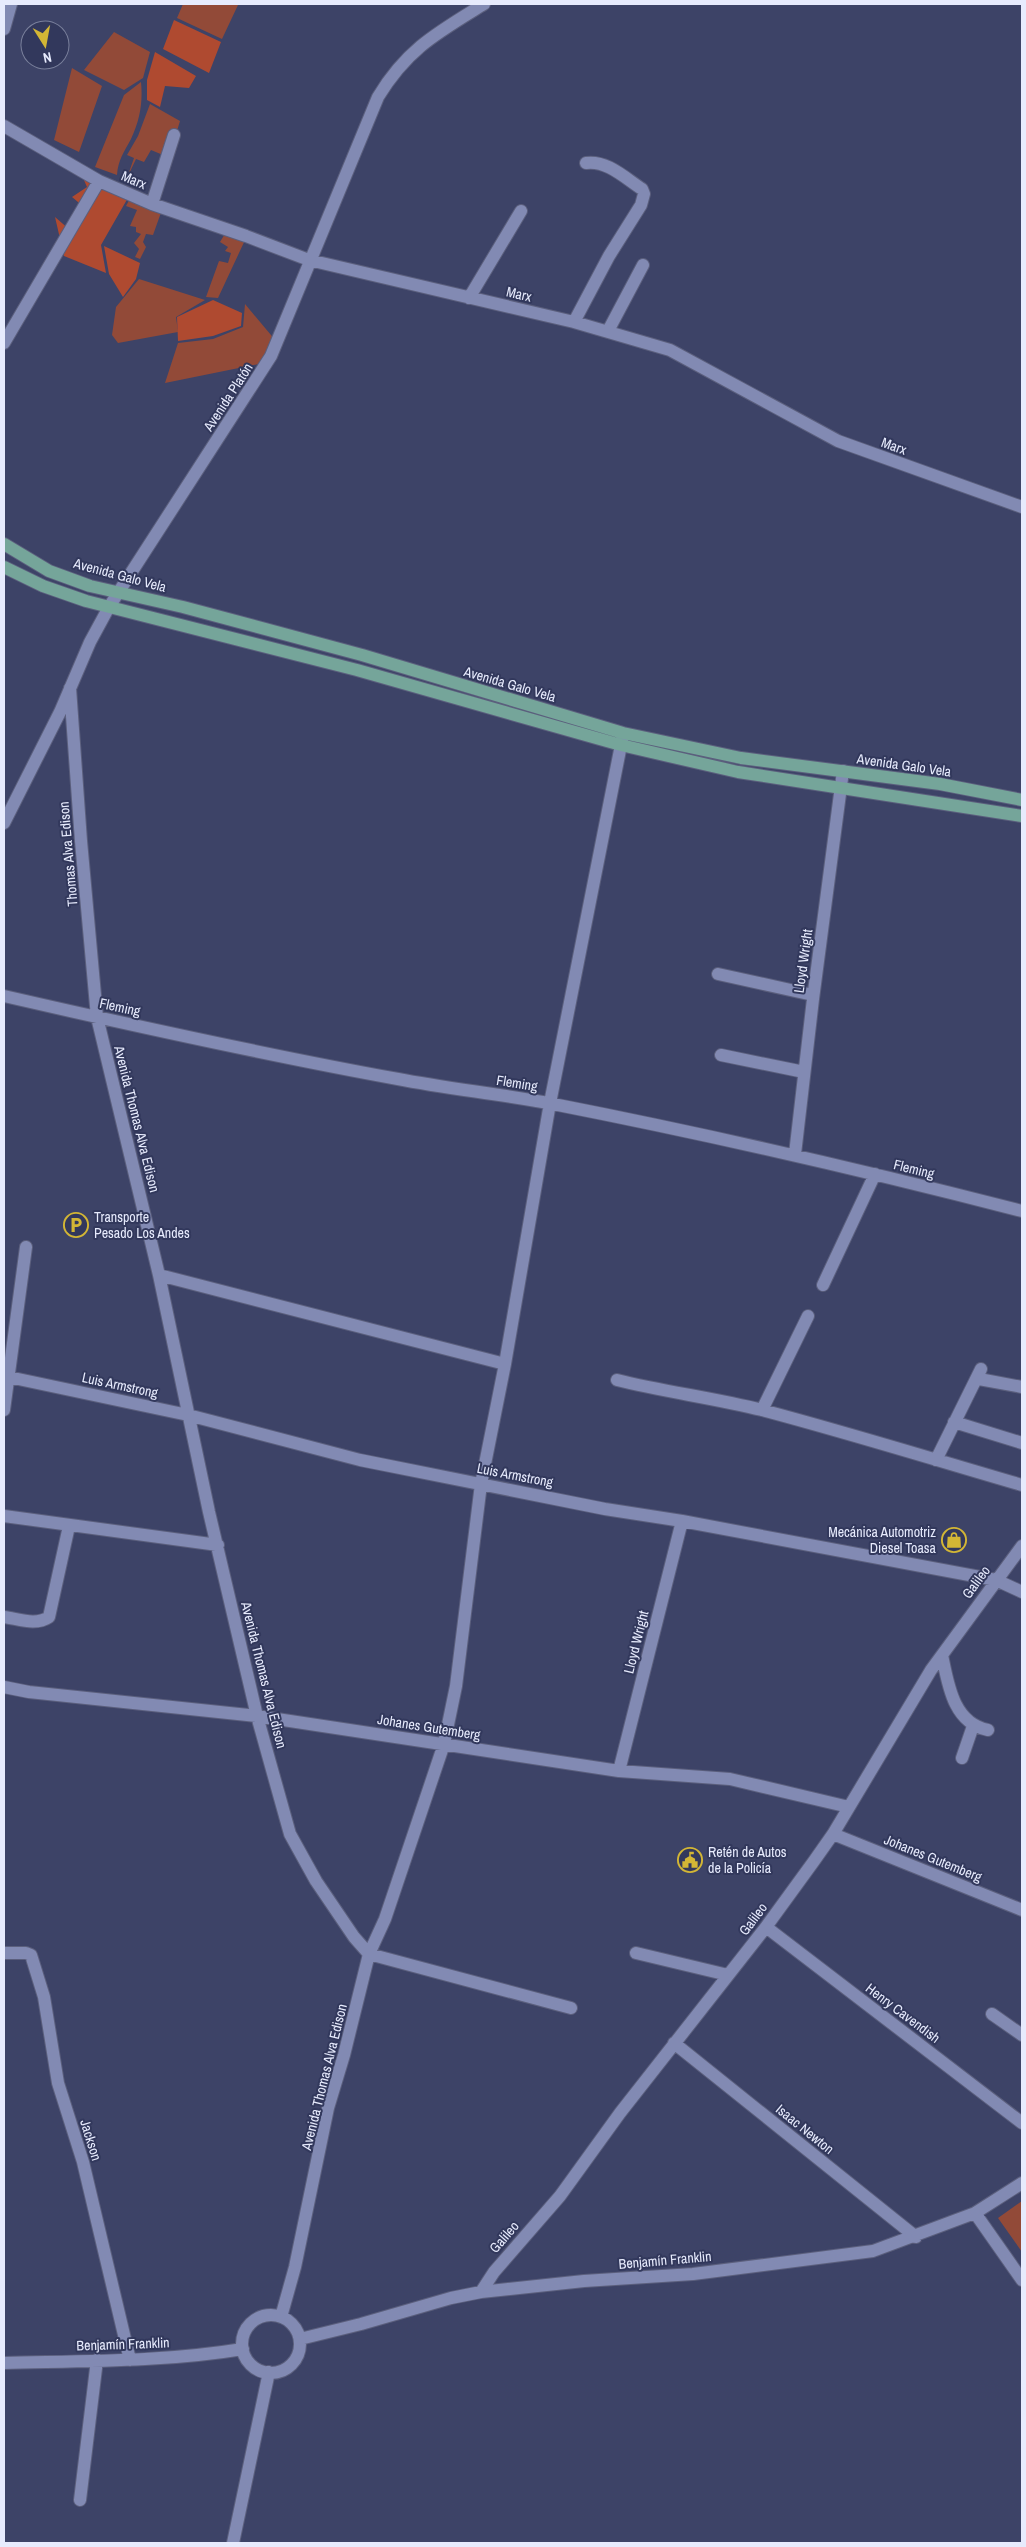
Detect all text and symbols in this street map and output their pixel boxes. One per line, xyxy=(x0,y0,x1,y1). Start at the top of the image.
north arrow xyxy=(20,20,70,70)
text: N xyxy=(42,48,53,67)
street label: Marx xyxy=(119,167,149,193)
street label: Marx xyxy=(505,282,534,306)
street label: Avenida Platón xyxy=(199,360,257,435)
street label: Marx xyxy=(879,433,909,459)
street label: Avenida Galo Vela xyxy=(71,554,169,596)
street label: Avenida Galo Vela xyxy=(461,662,559,706)
street label: Avenida Galo Vela xyxy=(855,749,953,781)
street label: Thomas Alva Edison xyxy=(54,801,82,907)
street label: Lloyd Wright xyxy=(790,928,816,994)
street label: Fleming xyxy=(98,994,143,1020)
street label: Avenida Thomas Alva Edison xyxy=(110,1043,164,1194)
street label: Fleming xyxy=(495,1071,539,1095)
street label: Fleming xyxy=(892,1155,937,1183)
place label: Transporte Pesado Los Andes xyxy=(94,1208,190,1242)
parking icon: Transporte Pesado Los Andes xyxy=(63,1212,89,1238)
street label: Luis Armstrong xyxy=(80,1368,160,1402)
street label: Luis Armstrong xyxy=(475,1459,555,1491)
place label: Mecánica Automotriz Diesel Toasa xyxy=(828,1523,937,1557)
shop icon: Mecánica Automotriz Diesel Toasa xyxy=(941,1527,967,1553)
street label: Galileo xyxy=(958,1562,994,1602)
street label: Avenida Thomas Alva Edison xyxy=(237,1599,291,1750)
street label: Lloyd Wright xyxy=(619,1609,653,1675)
street label: Johanes Gutemberg xyxy=(376,1710,482,1744)
street label: Johanes Gutemberg xyxy=(881,1830,985,1886)
place label: Retén de Autos de la Policía xyxy=(708,1843,787,1877)
public building icon: Retén de Autos de la Policía xyxy=(677,1847,703,1873)
street label: Galileo xyxy=(735,1899,771,1939)
street label: Henry Cavendish xyxy=(862,1979,944,2047)
street label: Avenida Thomas Alva Edison xyxy=(297,2002,351,2153)
street label: Isaac Newton xyxy=(772,2100,838,2158)
street label: Jackson xyxy=(76,2117,106,2163)
street label: Galileo xyxy=(485,2217,523,2257)
street label: Benjamín Franklin xyxy=(618,2247,712,2273)
street label: Benjamín Franklin xyxy=(76,2333,170,2355)

